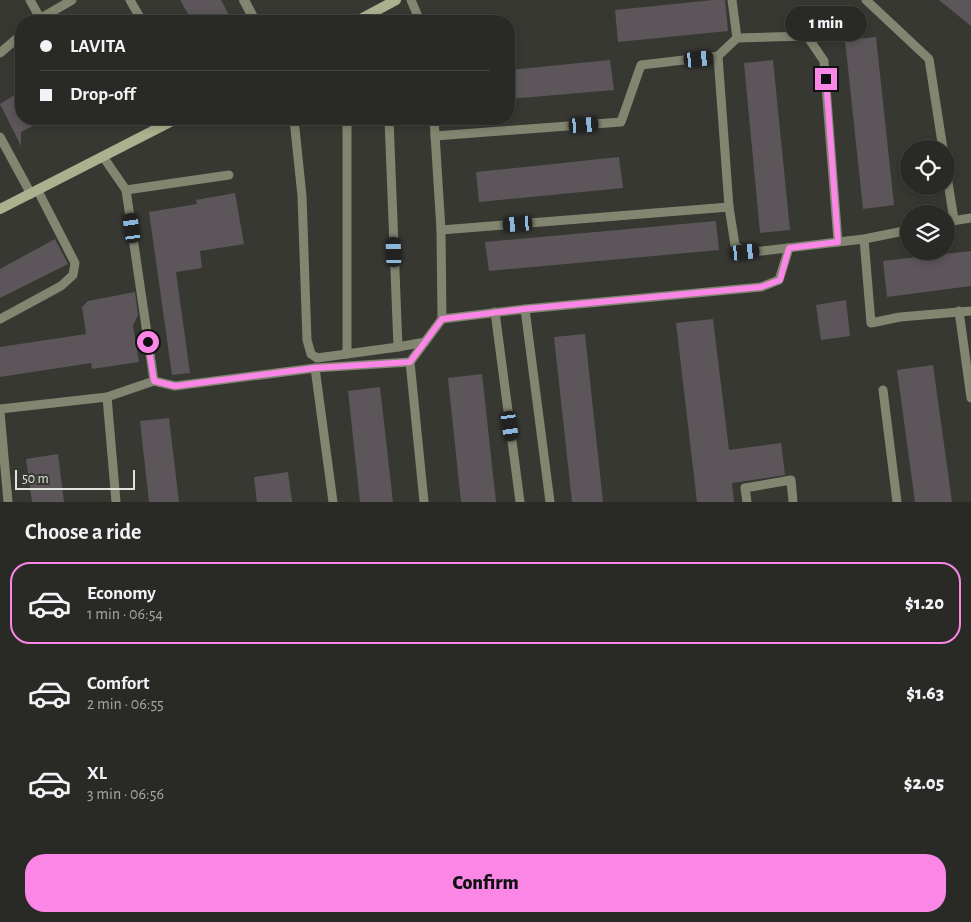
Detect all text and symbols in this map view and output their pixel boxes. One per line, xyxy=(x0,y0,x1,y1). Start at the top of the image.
callout: 1 min xyxy=(785,7,867,42)
text: 1 min xyxy=(809,15,843,31)
text: LAVITA xyxy=(70,37,126,56)
car xyxy=(683,50,714,68)
route end xyxy=(815,68,837,90)
text: Drop-off xyxy=(70,85,135,104)
car xyxy=(568,116,599,134)
map controls xyxy=(900,140,955,260)
button: locate xyxy=(900,140,955,195)
button: layers xyxy=(900,205,955,260)
car xyxy=(122,212,141,244)
car xyxy=(502,215,533,233)
car xyxy=(385,237,402,267)
car xyxy=(729,243,760,261)
route start xyxy=(137,331,159,353)
car xyxy=(500,410,519,442)
scale bar xyxy=(15,467,135,490)
text: 50 m xyxy=(22,472,49,486)
text: Choose a ride xyxy=(25,521,141,543)
icon: car xyxy=(27,581,72,626)
text: Economy xyxy=(87,584,156,603)
text: $1.20 xyxy=(905,594,944,613)
text: 1 min · 06:54 xyxy=(87,606,163,622)
icon: car xyxy=(27,671,72,716)
text: Comfort xyxy=(87,674,149,693)
text: $1.63 xyxy=(906,684,944,703)
text: 2 min · 06:55 xyxy=(87,696,164,712)
icon: car xyxy=(27,761,72,806)
text: XL xyxy=(87,764,107,783)
text: $2.05 xyxy=(904,774,944,793)
text: 3 min · 06:56 xyxy=(87,786,164,802)
button: Confirm xyxy=(25,854,946,912)

